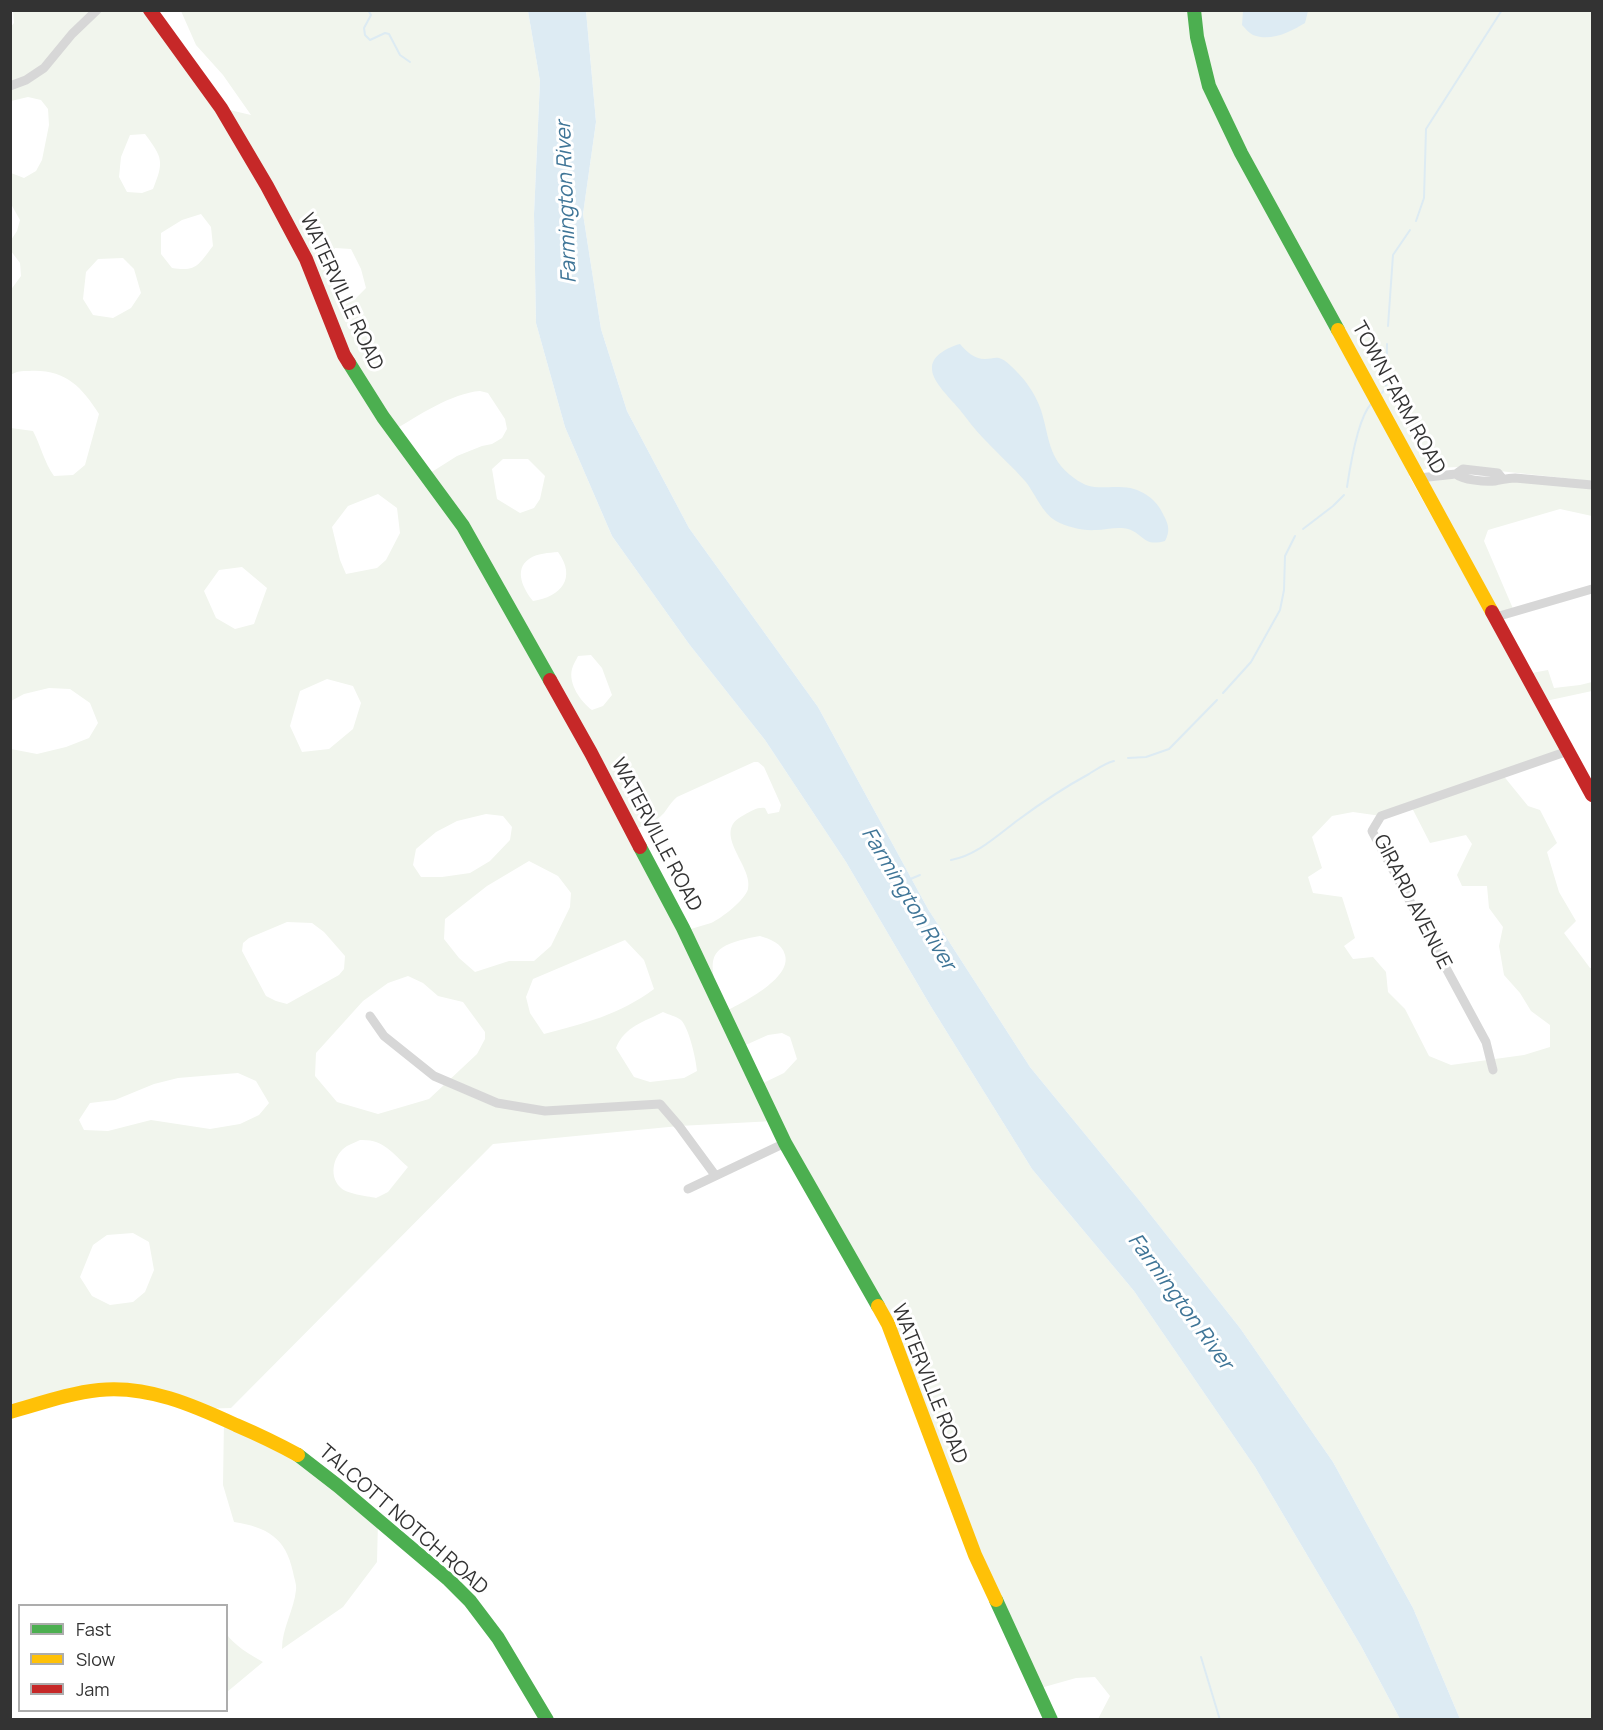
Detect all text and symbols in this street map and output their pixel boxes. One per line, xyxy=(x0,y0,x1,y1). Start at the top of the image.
water label: Farmington River xyxy=(552,120,582,284)
street label: WATERVILLE ROAD xyxy=(294,210,388,374)
street label: TOWN FARM ROAD xyxy=(1346,317,1450,479)
street label: WATERVILLE ROAD xyxy=(605,754,707,916)
water label: Farmington River xyxy=(855,823,961,975)
street label: GIRARD AVENUE xyxy=(1368,831,1456,973)
water label: Farmington River xyxy=(1122,1229,1238,1375)
street label: WATERVILLE ROAD xyxy=(886,1301,972,1467)
street label: TALCOTT NOTCH ROAD xyxy=(313,1440,493,1600)
legend xyxy=(18,1604,228,1712)
text: Fast xyxy=(76,1617,111,1641)
text: Slow xyxy=(76,1647,115,1671)
text: Jam xyxy=(76,1677,110,1701)

